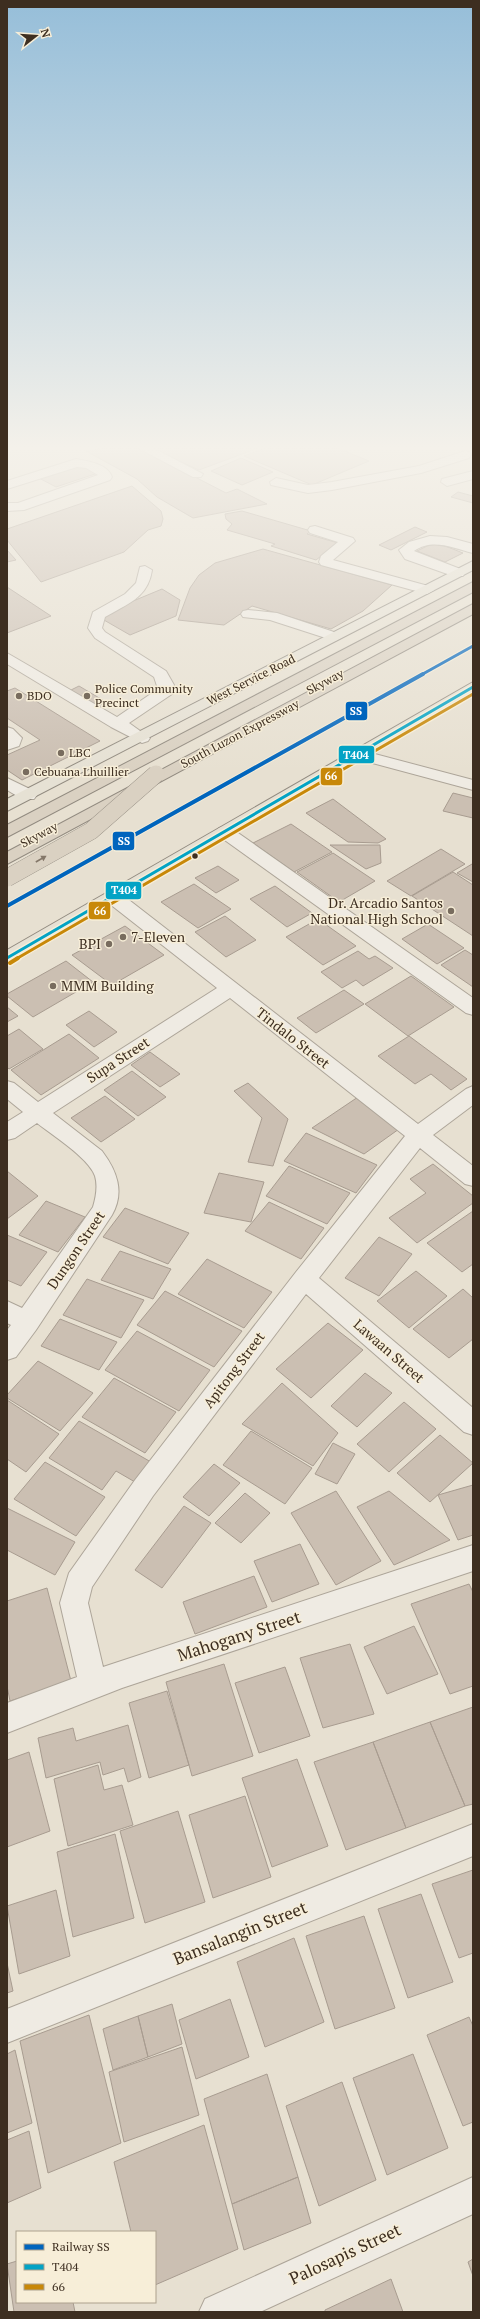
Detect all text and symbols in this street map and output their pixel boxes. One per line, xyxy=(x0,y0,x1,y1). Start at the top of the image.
north arrow xyxy=(16,16,56,56)
text: N xyxy=(38,27,54,40)
street label: West Service Road xyxy=(204,651,298,708)
street label: Skyway xyxy=(304,665,347,698)
place label: Police Community Precinct xyxy=(95,681,194,710)
place label: BDO xyxy=(27,688,52,703)
marker: BDO xyxy=(14,691,24,701)
marker: Police Community Precinct xyxy=(82,691,92,701)
street label: South Luzon Expressway xyxy=(178,695,302,771)
line badge: SS xyxy=(345,701,368,721)
text: SS xyxy=(350,704,362,718)
place label: LBC xyxy=(69,745,91,760)
line badge: T404 xyxy=(338,745,375,764)
marker: LBC xyxy=(56,748,66,758)
text: T404 xyxy=(343,748,370,762)
place label: Cebuana Lhuillier xyxy=(34,764,129,779)
marker: Cebuana Lhuillier xyxy=(21,767,31,777)
line badge: 66 xyxy=(320,767,343,786)
text: 66 xyxy=(325,769,337,783)
street label: Skyway xyxy=(18,818,61,851)
line badge: SS xyxy=(112,831,135,851)
text: SS xyxy=(118,834,130,848)
unlabelled marker xyxy=(190,851,200,861)
one-way arrow xyxy=(35,856,47,863)
line badge: T404 xyxy=(105,881,142,900)
text: T404 xyxy=(111,883,138,897)
place label: Dr. Arcadio Santos National High School xyxy=(310,893,443,928)
line badge: 66 xyxy=(88,901,111,920)
text: 66 xyxy=(94,904,106,918)
marker: Dr. Arcadio Santos National High School xyxy=(446,906,456,916)
place label: 7-Eleven xyxy=(131,927,186,946)
marker: 7-Eleven xyxy=(118,932,128,942)
place label: BPI xyxy=(79,934,101,953)
marker: BPI xyxy=(104,939,114,949)
place label: MMM Building xyxy=(61,976,154,995)
marker: MMM Building xyxy=(48,981,58,991)
street label: Tindalo Street xyxy=(252,1003,335,1073)
street label: Supa Street xyxy=(83,1032,153,1087)
street label: Dungon Street xyxy=(42,1206,109,1293)
street label: Lawaan Street xyxy=(350,1315,429,1387)
street label: Apitong Street xyxy=(199,1327,269,1412)
street label: Mahogany Street xyxy=(174,1605,304,1666)
street label: Bansalangin Street xyxy=(169,1895,311,1970)
street label: Palosapis Street xyxy=(285,2217,405,2289)
legend xyxy=(16,2231,156,2303)
text: Railway SS xyxy=(52,2239,110,2254)
text: T404 xyxy=(52,2259,79,2274)
text: 66 xyxy=(52,2279,65,2294)

